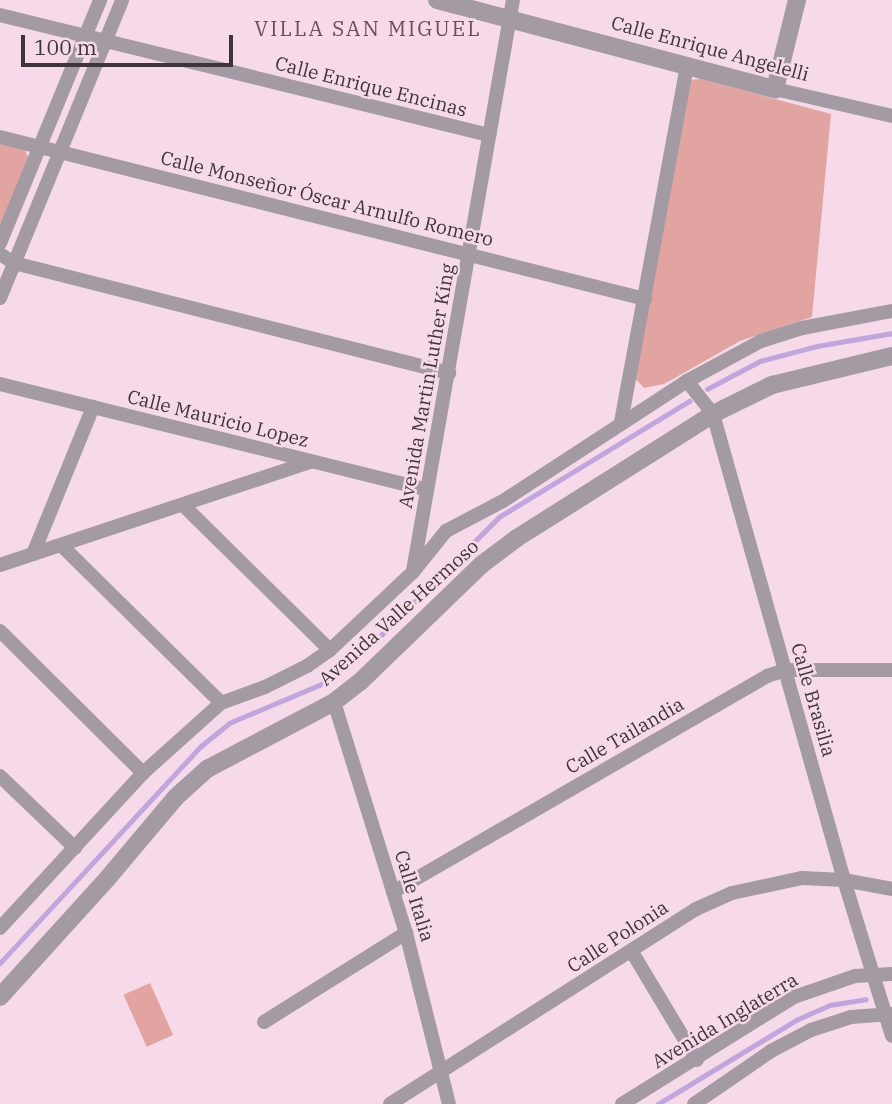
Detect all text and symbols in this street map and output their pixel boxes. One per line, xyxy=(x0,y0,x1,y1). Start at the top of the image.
street label: Calle Enrique Angelelli xyxy=(609,12,811,86)
district label: VILLA SAN MIGUEL xyxy=(256,15,480,41)
scale bar xyxy=(24,21,236,65)
text: 100 m xyxy=(34,33,97,61)
street label: Calle Enrique Encinas xyxy=(273,52,469,122)
street label: Calle Monseñor Óscar Arnulfo Romero xyxy=(158,147,496,251)
street label: Avenida Martin Luther King xyxy=(394,262,460,510)
street label: Calle Mauricio Lopez xyxy=(125,385,311,453)
street label: Avenida Valle Hermoso xyxy=(314,535,484,691)
street label: Calle Brasilia xyxy=(786,640,840,760)
street label: Calle Tailandia xyxy=(562,693,688,779)
street label: Calle Italia xyxy=(389,848,439,944)
street label: Calle Polonia xyxy=(563,896,673,978)
street label: Avenida Inglaterra xyxy=(648,968,802,1074)

